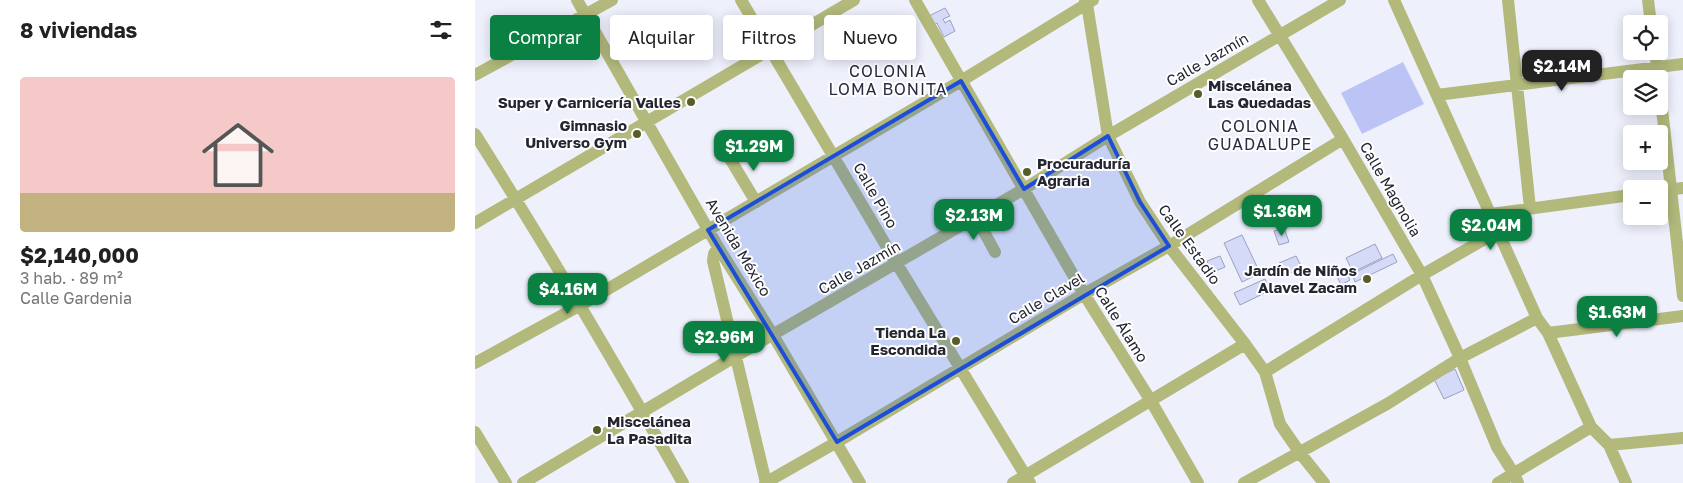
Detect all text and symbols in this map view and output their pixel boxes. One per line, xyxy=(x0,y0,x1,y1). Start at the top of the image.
chip: Comprar xyxy=(490,15,600,60)
chip: Alquilar xyxy=(610,15,713,60)
chip: Filtros xyxy=(723,15,814,60)
chip: Nuevo xyxy=(824,15,916,60)
map controls xyxy=(1623,15,1668,225)
button: locate xyxy=(1623,15,1668,60)
icon: filters xyxy=(427,16,455,44)
text: 8 viviendas xyxy=(20,17,137,43)
street label: Calle Jazmín xyxy=(1163,28,1251,90)
pin: $2.14M xyxy=(1521,49,1603,92)
text: $2.14M xyxy=(1533,56,1591,76)
district label: COLONIA LOMA BONITA xyxy=(829,61,947,99)
button: layers xyxy=(1623,70,1668,115)
place label: Miscelánea Las Quedadas xyxy=(1208,76,1311,111)
marker: Miscelánea Las Quedadas xyxy=(1192,88,1204,100)
place label: Super y Carnicería Valles xyxy=(498,93,681,111)
marker: Super y Carnicería Valles xyxy=(685,96,697,108)
icon: home xyxy=(193,110,283,200)
place label: Gimnasio Universo Gym xyxy=(525,116,627,151)
district label: COLONIA GUADALUPE xyxy=(1208,116,1312,154)
button: + xyxy=(1623,125,1668,170)
marker: Gimnasio Universo Gym xyxy=(631,128,643,140)
pin: $1.29M xyxy=(713,130,795,172)
text: $1.29M xyxy=(725,136,783,156)
street label: Calle Magnolia xyxy=(1357,138,1425,240)
place label: Procuraduría Agraria xyxy=(1037,154,1131,189)
street label: Calle Pino xyxy=(850,159,902,231)
marker: Procuraduría Agraria xyxy=(1021,166,1033,178)
button: − xyxy=(1623,180,1668,225)
pin: $1.36M xyxy=(1241,194,1323,237)
street label: Avenida México xyxy=(703,195,775,299)
pin: $2.13M xyxy=(933,198,1015,241)
street label: Calle Estadio xyxy=(1155,201,1225,287)
text: $1.36M xyxy=(1253,201,1311,221)
text: $2.13M xyxy=(945,205,1003,225)
pin: $2.04M xyxy=(1450,208,1532,251)
text: $2.04M xyxy=(1461,215,1521,235)
street label: Calle Jazmín xyxy=(815,236,903,298)
text: $2,140,000 xyxy=(20,242,139,268)
place label: Jardín de Niños Alavel Zacam xyxy=(1244,261,1357,296)
text: 3 hab. · 89 m² xyxy=(20,268,123,288)
street label: Calle Clavel xyxy=(1005,268,1087,328)
pin: $4.16M xyxy=(527,272,609,315)
marker: Jardín de Niños Alavel Zacam xyxy=(1361,273,1373,285)
text: $4.16M xyxy=(539,279,597,299)
street label: Calle Álamo xyxy=(1092,283,1152,365)
text: Calle Gardenia xyxy=(20,288,132,308)
pin: $1.63M xyxy=(1576,296,1658,338)
text: $1.63M xyxy=(1588,302,1646,322)
pin: $2.96M xyxy=(683,320,765,363)
place label: Tienda La Escondida xyxy=(870,323,946,358)
text: $2.96M xyxy=(694,327,754,347)
marker: Tienda La Escondida xyxy=(950,335,962,347)
place label: Miscelánea La Pasadita xyxy=(607,412,692,447)
marker: Miscelánea La Pasadita xyxy=(591,424,603,436)

